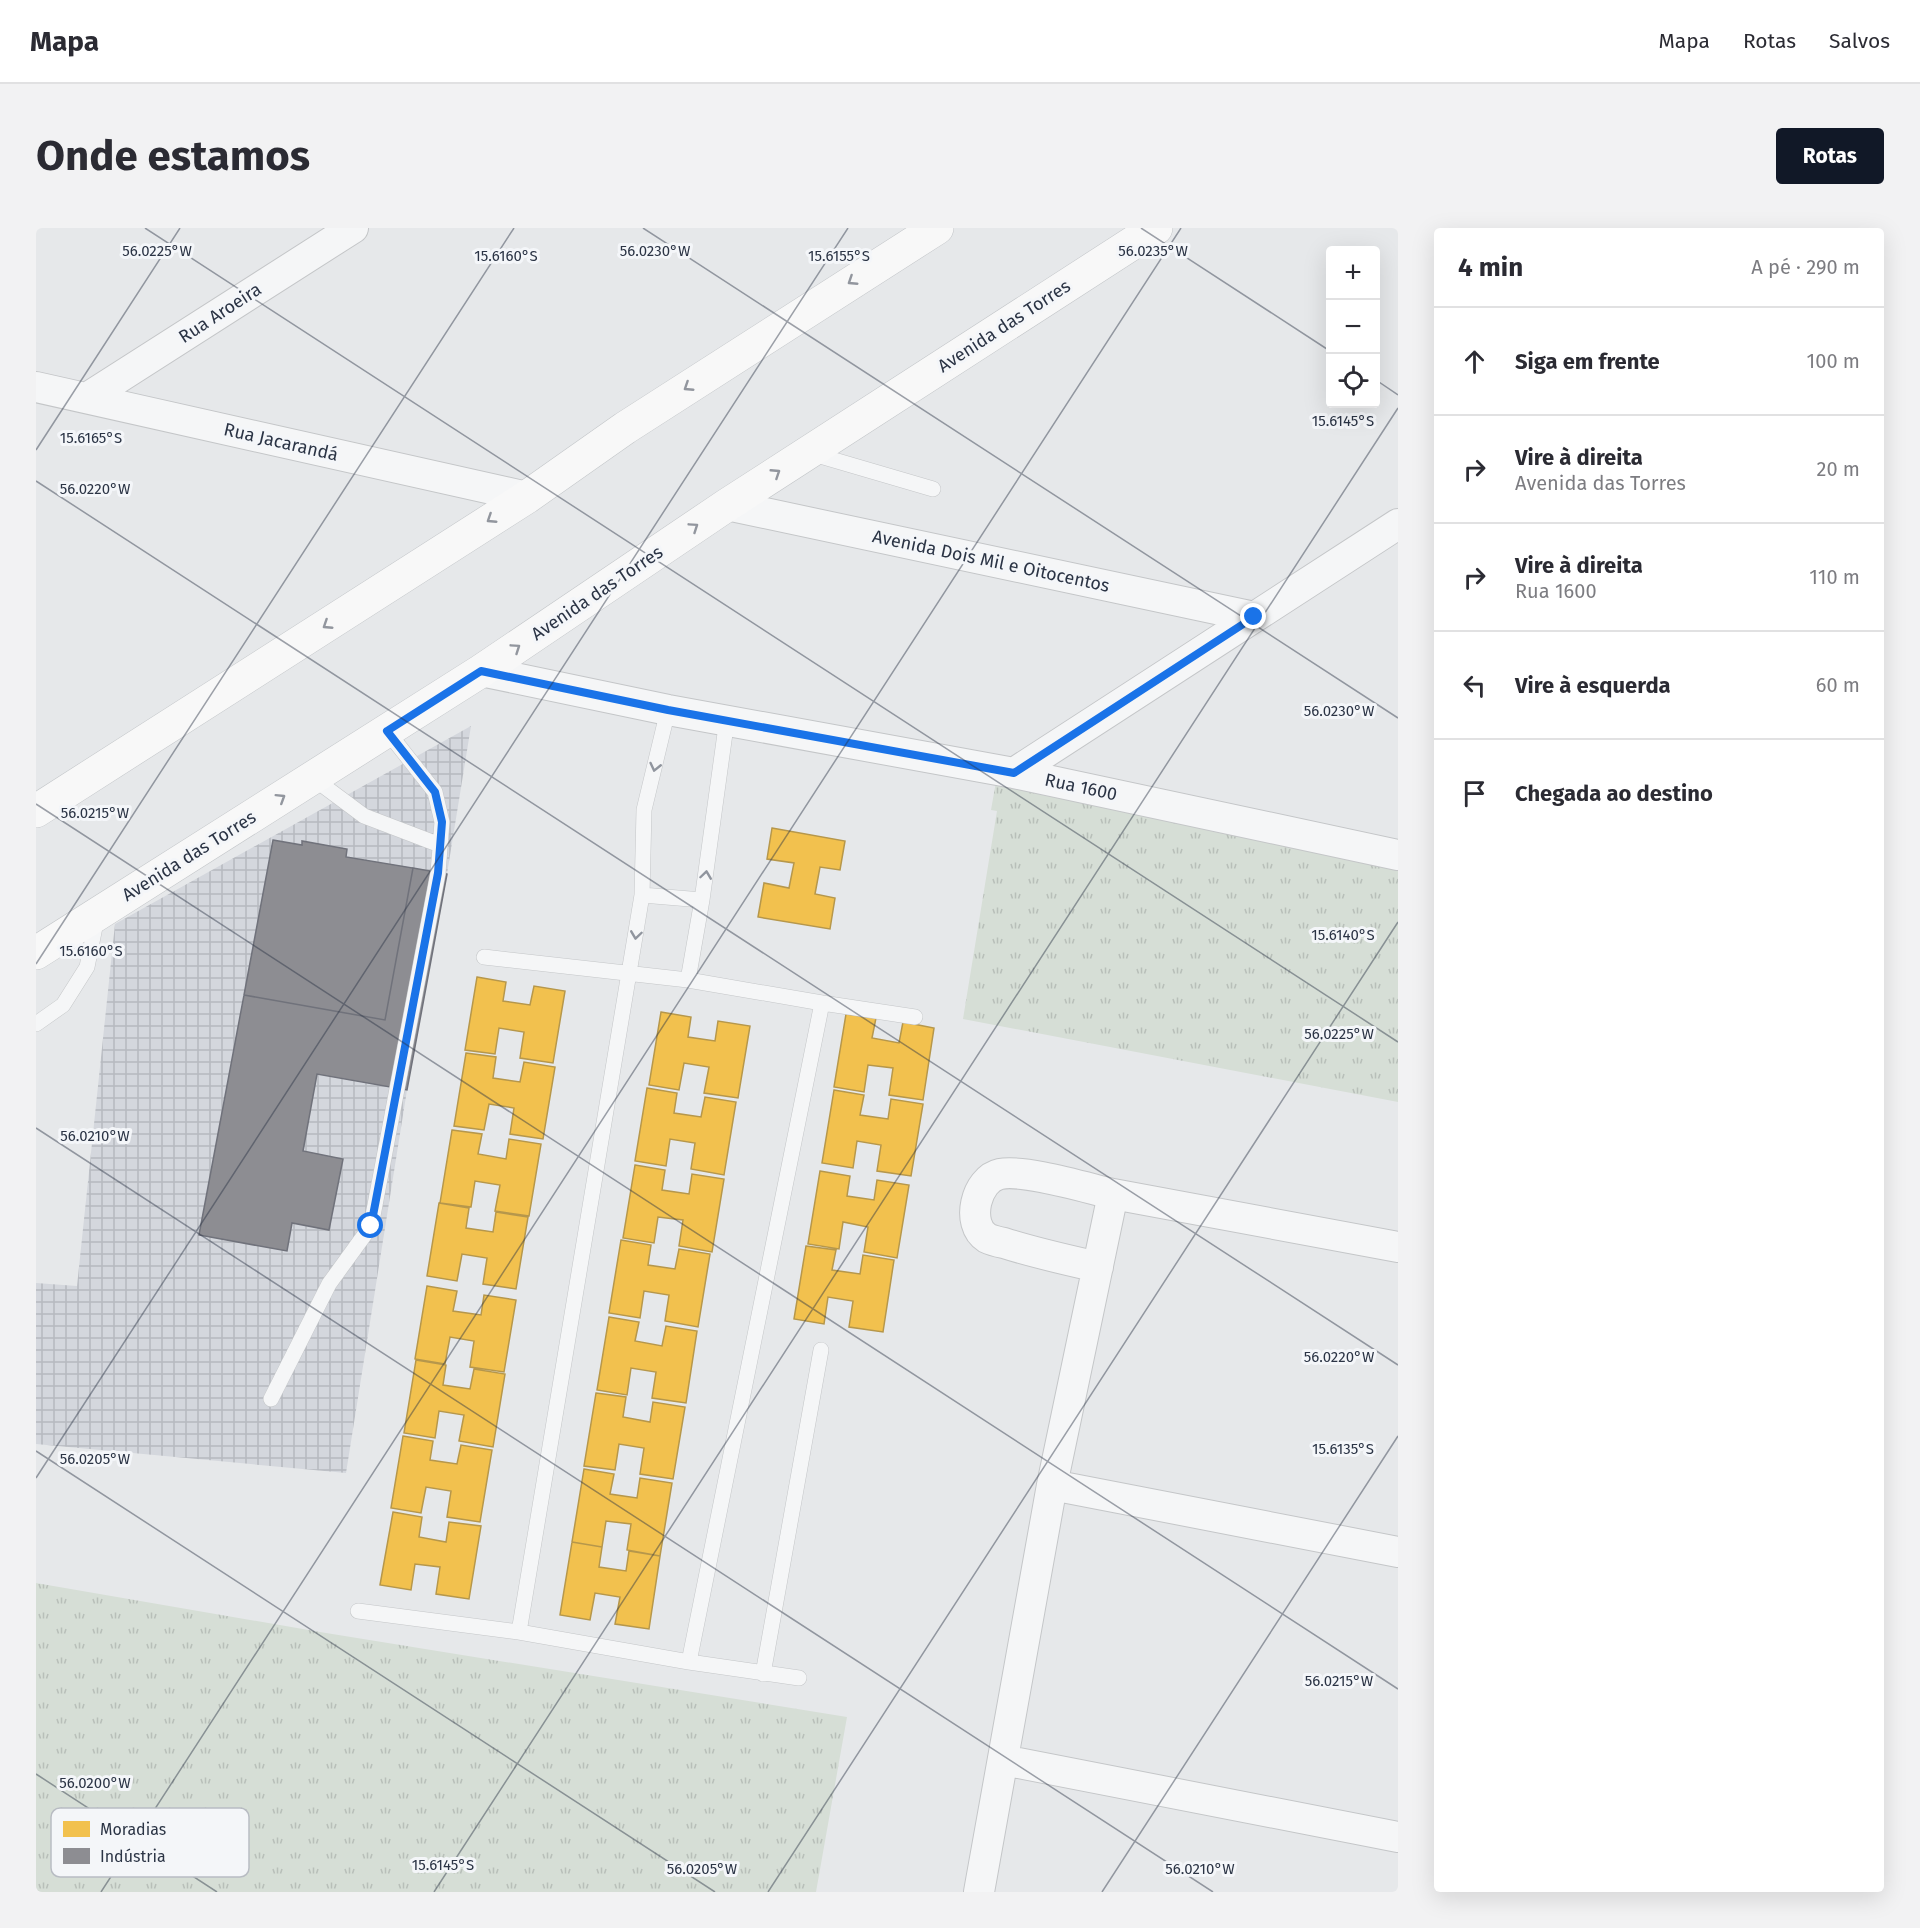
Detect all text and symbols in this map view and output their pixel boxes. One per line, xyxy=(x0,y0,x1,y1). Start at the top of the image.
text: Mapa xyxy=(30,25,99,58)
text: Mapa xyxy=(1659,28,1710,54)
text: Rotas xyxy=(1743,28,1796,54)
text: Salvos xyxy=(1829,28,1890,54)
button: Rotas xyxy=(1776,128,1884,184)
text: Onde estamos xyxy=(36,131,310,181)
text: 56.0225°W xyxy=(122,242,192,260)
text: 56.0230°W xyxy=(620,242,691,260)
text: 56.0235°W xyxy=(1118,242,1188,260)
map controls xyxy=(1326,246,1380,408)
button: + xyxy=(1326,246,1380,300)
text: 15.6160°S xyxy=(474,247,538,265)
text: 15.6155°S xyxy=(808,247,870,265)
text: 4 min xyxy=(1458,252,1523,283)
text: A pé · 290 m xyxy=(1751,255,1860,279)
one-way arrow xyxy=(848,274,858,286)
street label: Avenida das Torres xyxy=(934,275,1074,377)
street label: Rua Aroeira xyxy=(175,278,265,348)
button: − xyxy=(1326,300,1380,354)
icon: ahead xyxy=(1458,345,1491,378)
text: Siga em frente xyxy=(1515,348,1660,375)
text: 100 m xyxy=(1807,349,1860,373)
button: locate xyxy=(1326,354,1380,408)
one-way arrow xyxy=(684,380,695,391)
text: 15.6145°S xyxy=(1312,412,1374,430)
street label: Rua Jacarandá xyxy=(222,418,340,466)
text: 15.6165°S xyxy=(60,429,122,447)
text: Vire à direita xyxy=(1515,444,1643,471)
icon: right xyxy=(1458,453,1491,486)
text: 20 m xyxy=(1817,457,1860,481)
one-way arrow xyxy=(769,469,780,480)
text: Avenida das Torres xyxy=(1515,471,1686,495)
text: 56.0220°W xyxy=(60,480,131,498)
one-way arrow xyxy=(487,512,498,523)
one-way arrow xyxy=(688,523,699,534)
street label: Avenida Dois Mil e Oitocentos xyxy=(870,525,1112,597)
street label: Avenida das Torres xyxy=(527,541,667,645)
text: Vire à direita xyxy=(1515,552,1643,579)
icon: right xyxy=(1458,561,1491,594)
text: 110 m xyxy=(1809,565,1860,589)
text: Rua 1600 xyxy=(1515,579,1597,603)
route end xyxy=(1240,603,1266,629)
one-way arrow xyxy=(323,617,333,629)
one-way arrow xyxy=(509,644,520,655)
icon: left xyxy=(1458,669,1491,702)
text: Vire à esquerda xyxy=(1515,672,1671,699)
text: 60 m xyxy=(1816,673,1860,697)
text: 56.0230°W xyxy=(1304,702,1375,720)
one-way arrow xyxy=(649,761,662,771)
street label: Rua 1600 xyxy=(1043,769,1119,805)
icon: arrive xyxy=(1458,777,1491,810)
text: Chegada ao destino xyxy=(1515,780,1713,807)
one-way arrow xyxy=(274,795,285,806)
text: 56.0215°W xyxy=(61,804,130,822)
street label: Avenida das Torres xyxy=(118,806,260,906)
one-way arrow xyxy=(699,870,711,880)
text: 15.6140°S xyxy=(1311,926,1375,944)
one-way arrow xyxy=(630,930,642,939)
text: 15.6160°S xyxy=(59,942,123,960)
text: 56.0225°W xyxy=(1304,1025,1374,1043)
text: 56.0210°W xyxy=(60,1127,130,1145)
route start xyxy=(357,1212,383,1238)
text: 56.0220°W xyxy=(1304,1348,1375,1366)
text: 15.6135°S xyxy=(1312,1440,1374,1458)
text: 56.0205°W xyxy=(60,1450,131,1468)
text: 56.0215°W xyxy=(1305,1672,1374,1690)
text: 56.0200°W xyxy=(59,1774,131,1792)
legend xyxy=(51,1808,249,1877)
text: Moradias xyxy=(100,1820,166,1839)
text: Indústria xyxy=(100,1847,166,1866)
text: 15.6145°S xyxy=(412,1856,474,1874)
text: 56.0205°W xyxy=(667,1860,738,1878)
text: 56.0210°W xyxy=(1165,1860,1235,1878)

